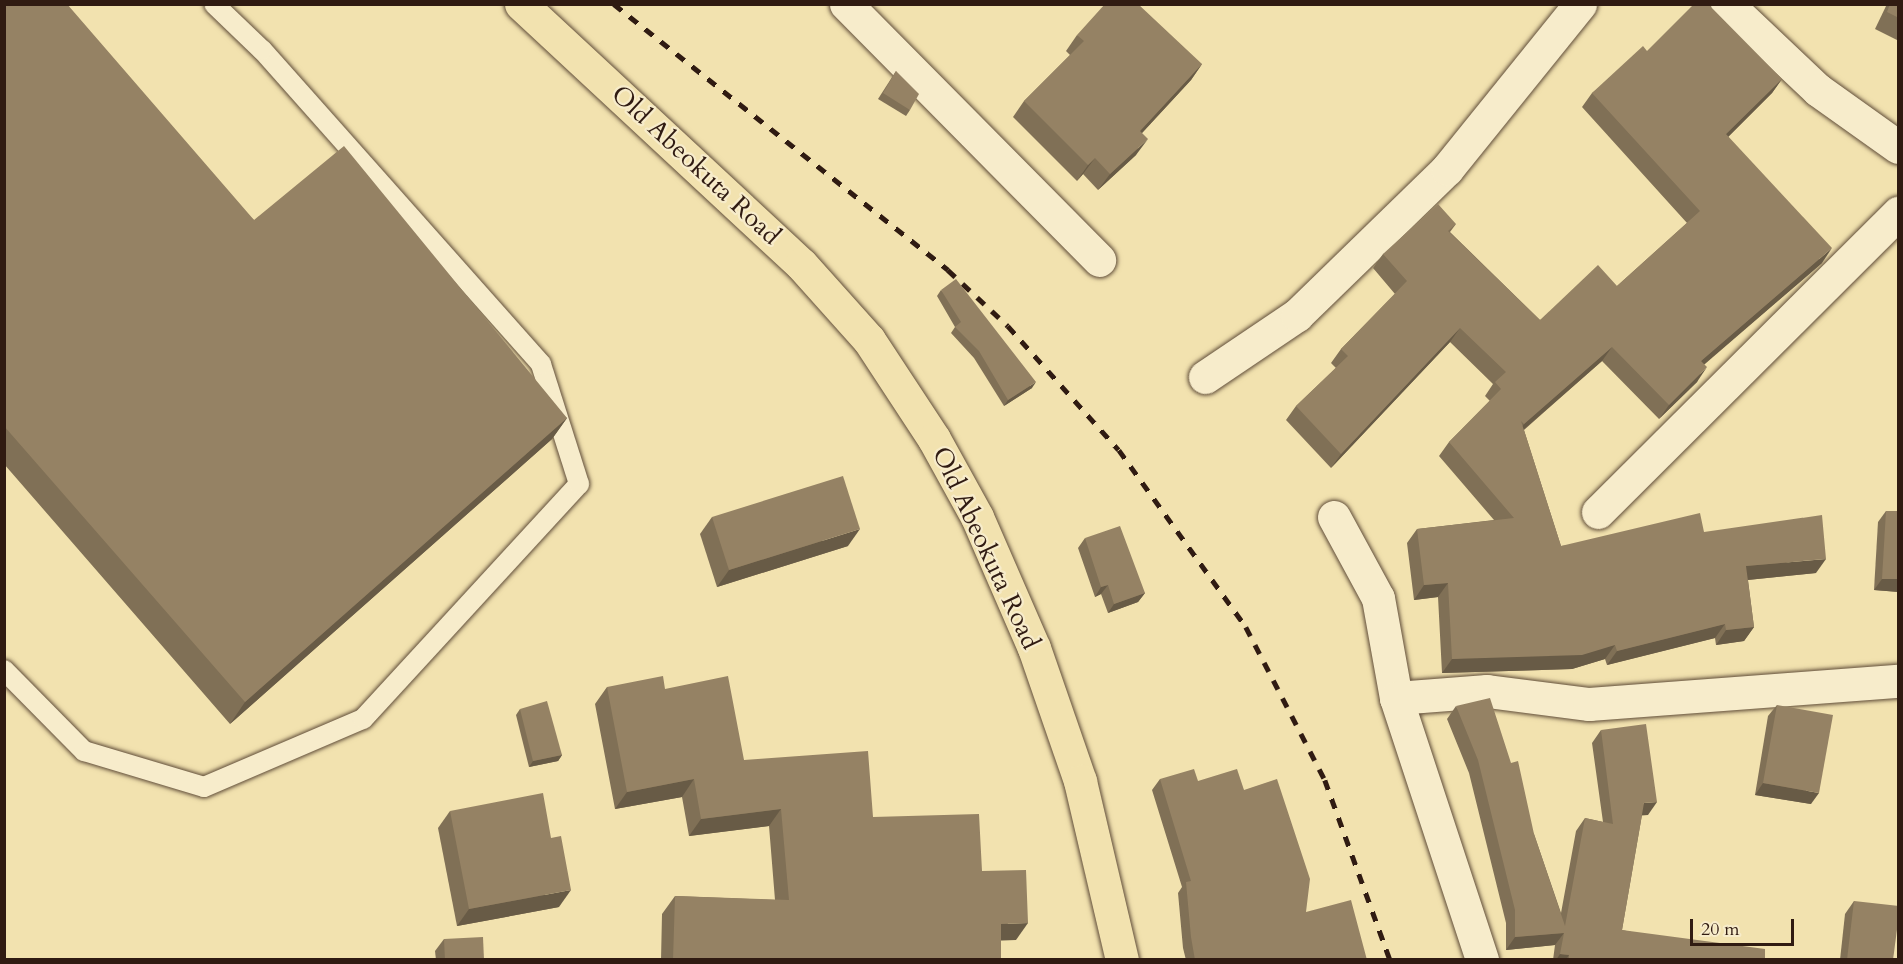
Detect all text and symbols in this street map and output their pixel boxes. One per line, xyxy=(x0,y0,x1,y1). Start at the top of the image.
street label: Old Abeokuta Road xyxy=(605,79,787,251)
street label: Old Abeokuta Road xyxy=(925,442,1047,654)
scale bar xyxy=(1693,907,1796,945)
text: 20 m xyxy=(1701,917,1740,942)

